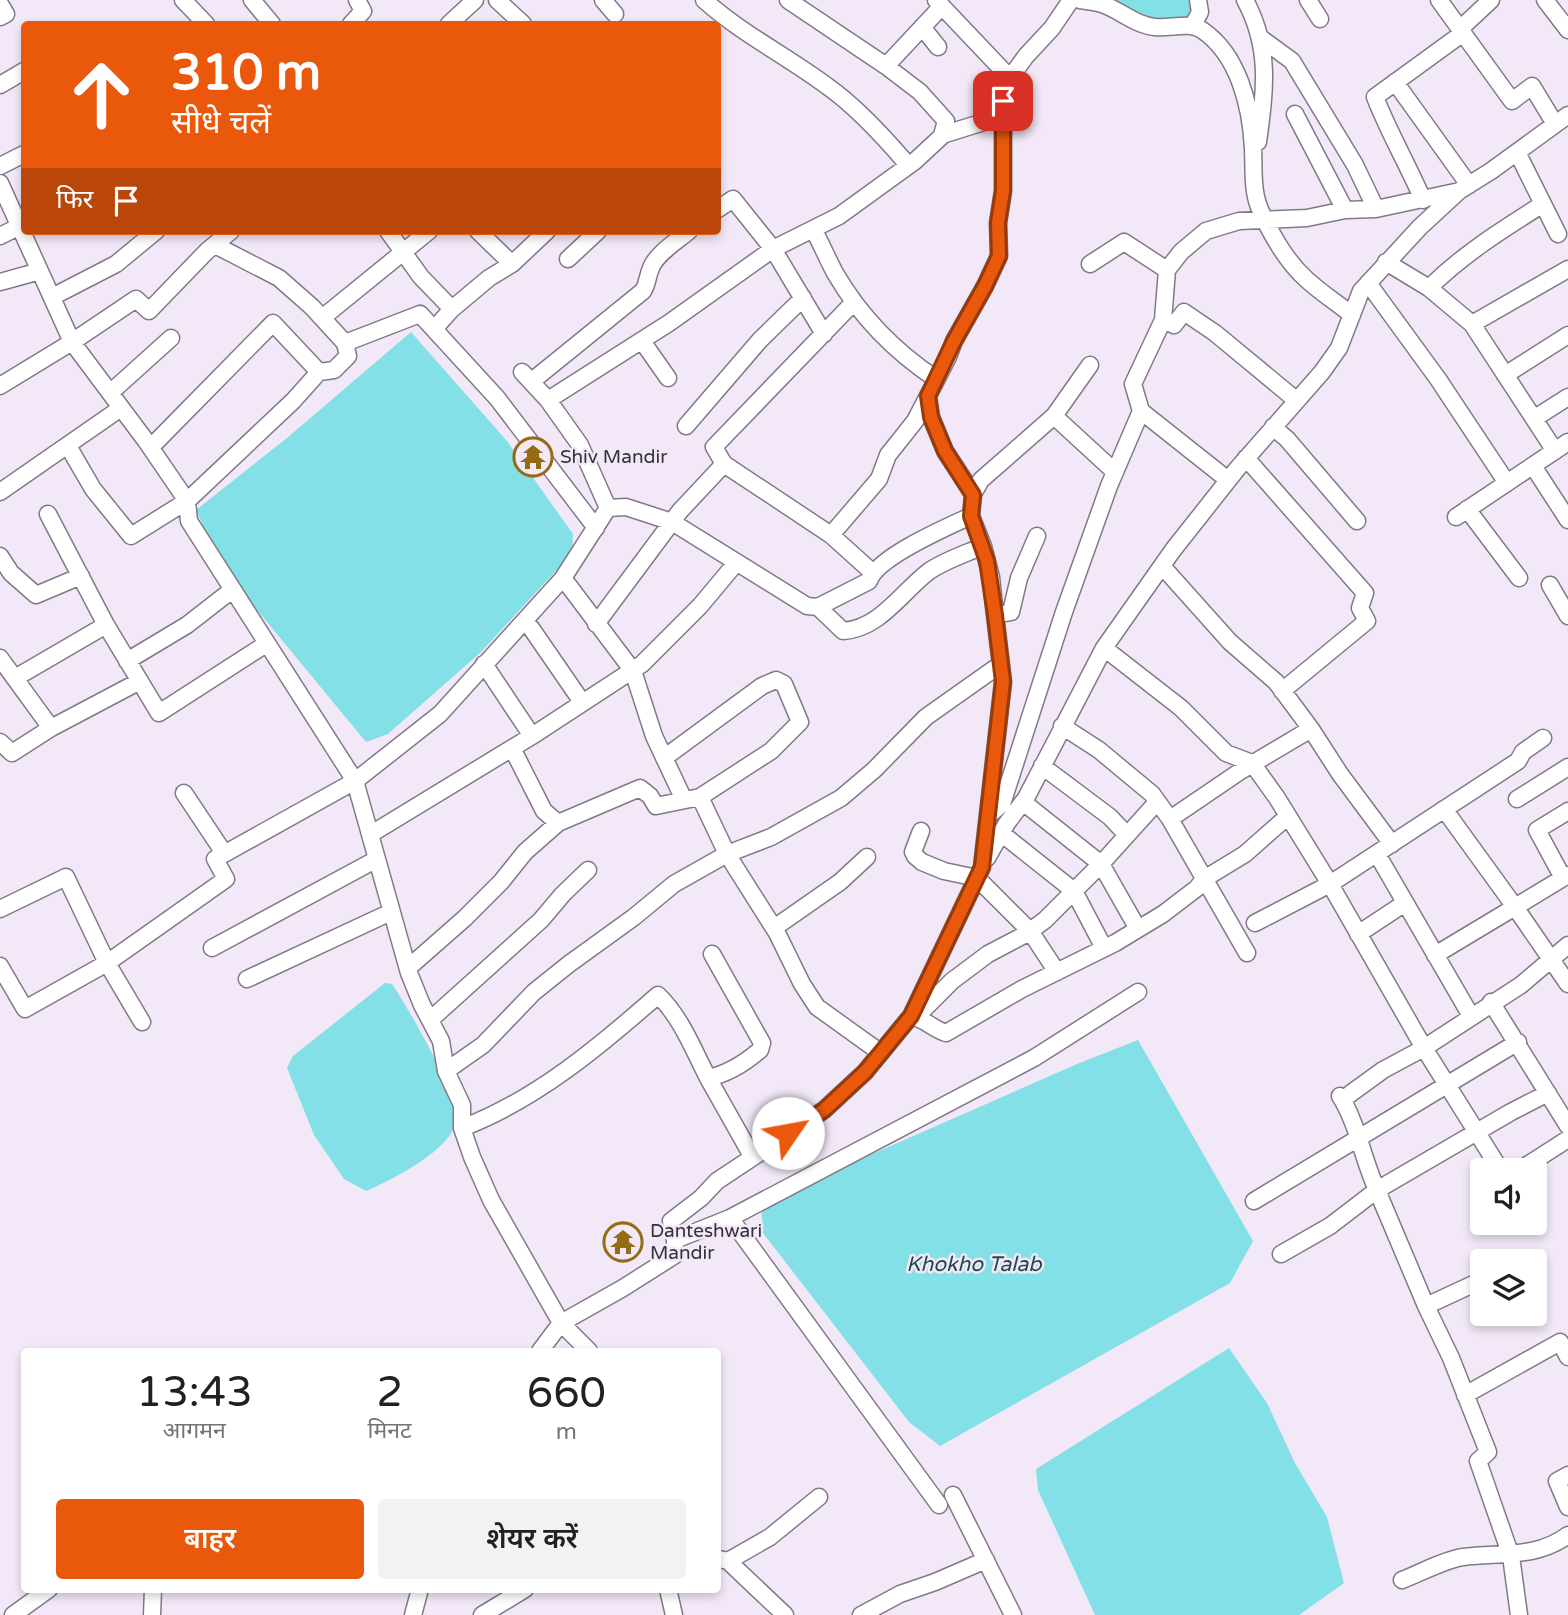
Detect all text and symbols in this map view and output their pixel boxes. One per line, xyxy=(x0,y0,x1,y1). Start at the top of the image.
text: 310 m xyxy=(171,44,321,103)
icon: ahead xyxy=(56,49,147,140)
pin xyxy=(973,71,1033,131)
icon: arrive xyxy=(984,82,1022,120)
text: सीधे चलें xyxy=(171,104,271,142)
icon: arrive xyxy=(107,182,145,220)
text: फिर xyxy=(56,184,93,215)
temple icon: Shiv Mandir xyxy=(512,436,554,478)
place label: Shiv Mandir xyxy=(560,446,668,468)
position arrow xyxy=(751,1096,825,1170)
map controls xyxy=(1470,1158,1547,1326)
button: sound xyxy=(1470,1158,1547,1235)
place label: Danteshwari Mandir xyxy=(650,1220,762,1264)
temple icon: Danteshwari Mandir xyxy=(602,1221,644,1263)
button: layers xyxy=(1470,1249,1547,1326)
water label: Khokho Talab xyxy=(906,1252,1043,1277)
text: 13:43 xyxy=(136,1367,253,1418)
text: 2 xyxy=(376,1367,403,1418)
text: 660 xyxy=(527,1368,606,1419)
text: आगमन xyxy=(163,1417,226,1445)
text: मिनट xyxy=(368,1417,412,1445)
text: m xyxy=(556,1418,577,1446)
button: बाहर xyxy=(56,1499,364,1579)
button: शेयर करें xyxy=(378,1499,686,1579)

